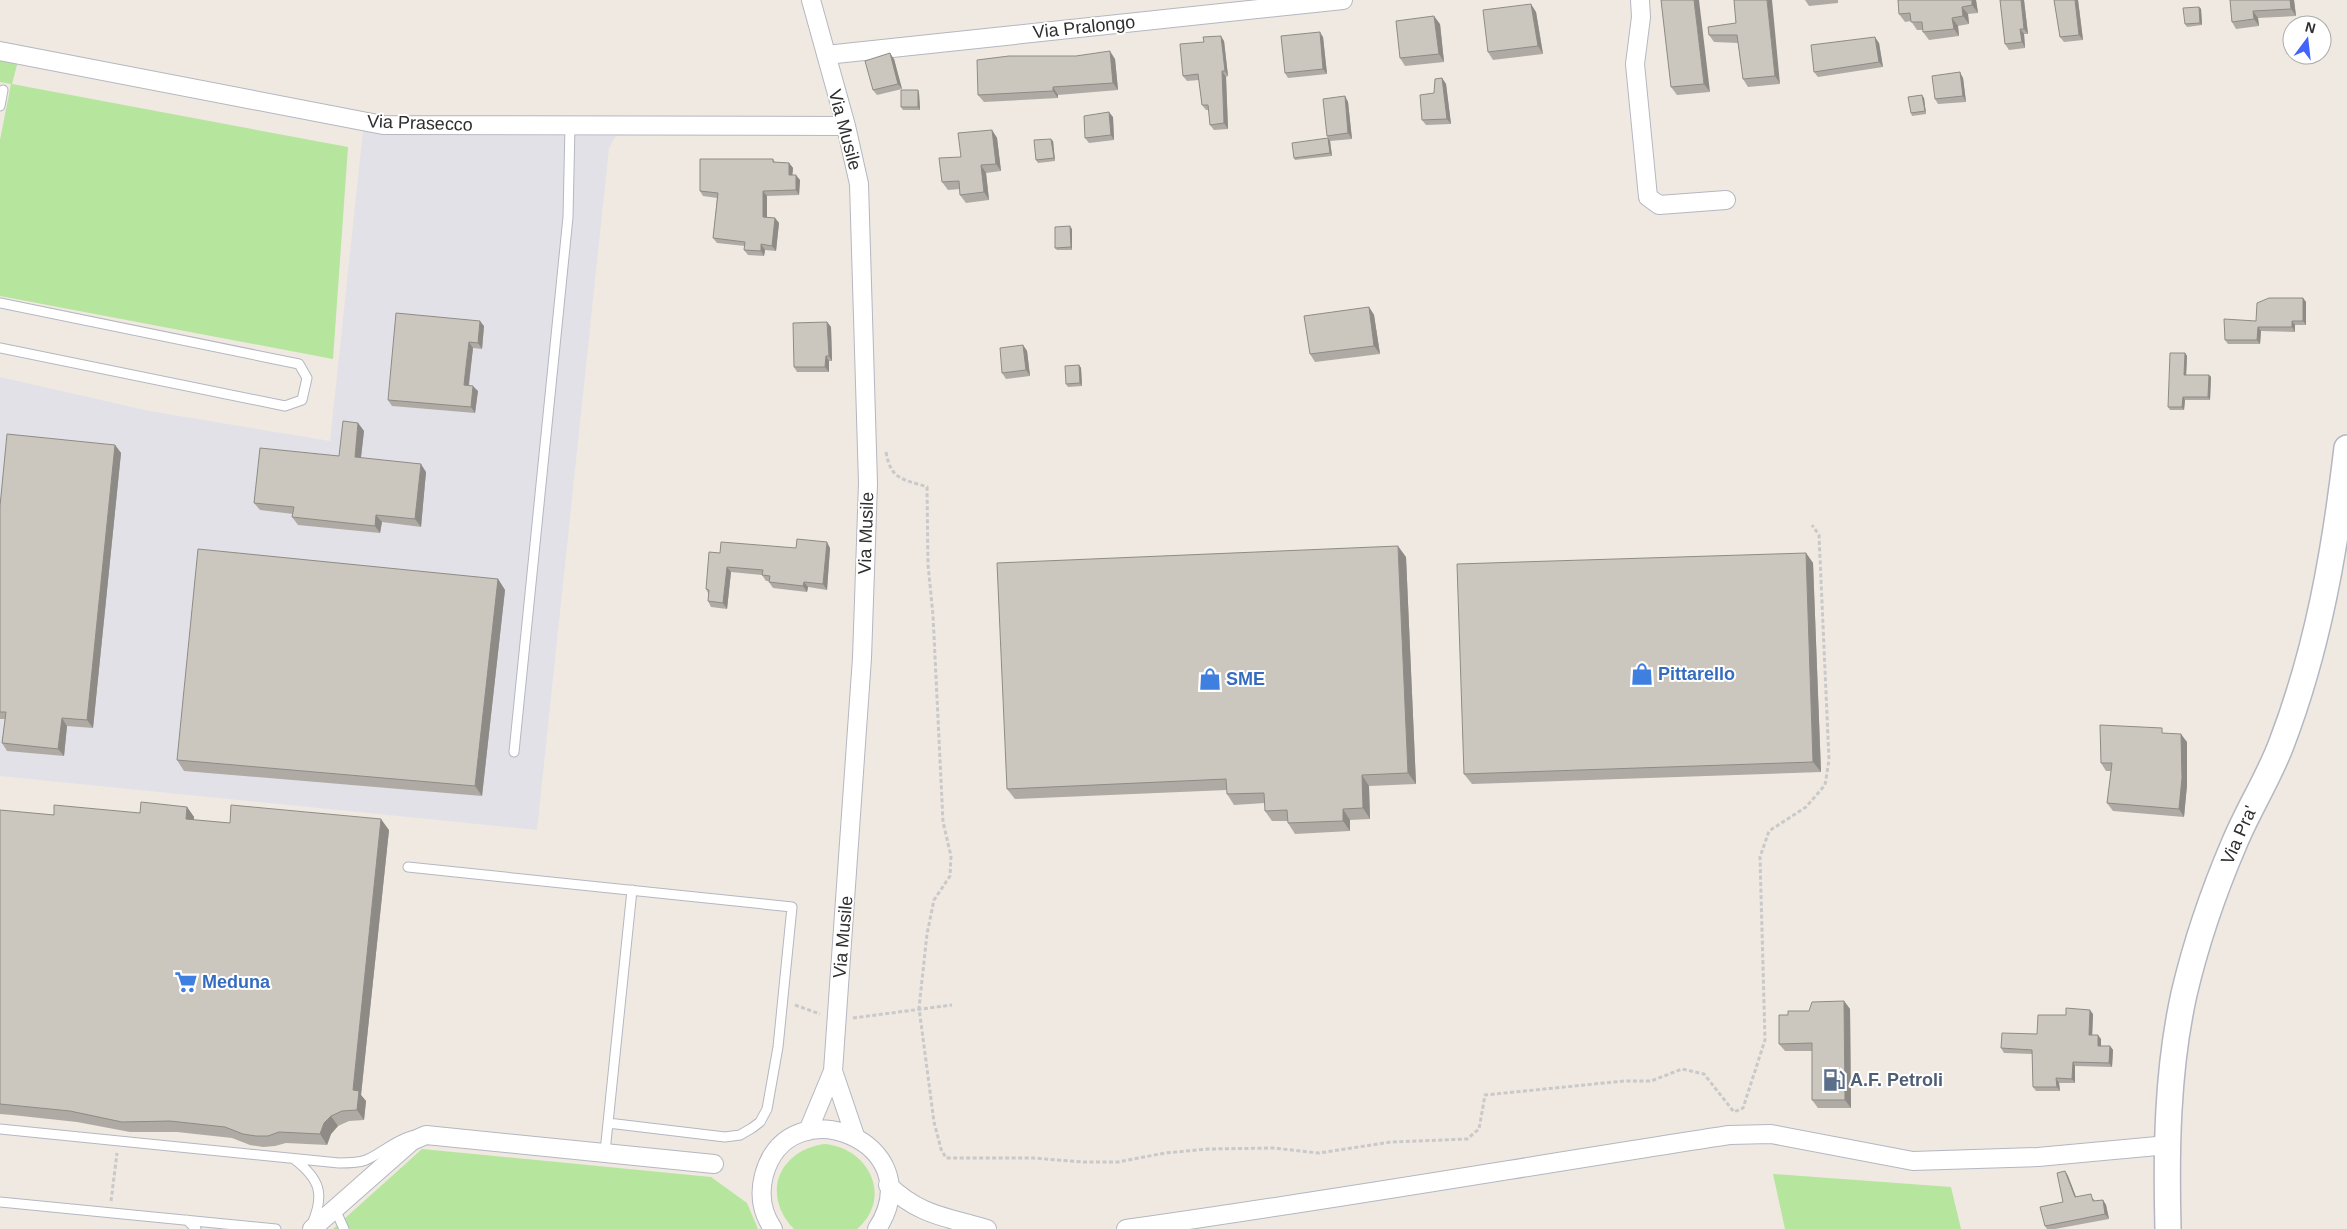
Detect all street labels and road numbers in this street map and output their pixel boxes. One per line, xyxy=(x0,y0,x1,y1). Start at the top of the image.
street label: Via Pralongo xyxy=(1032,12,1136,42)
street label: Via Musile xyxy=(825,87,865,173)
street label: Via Prasecco xyxy=(367,111,473,135)
street label: Via Musile xyxy=(855,491,877,575)
street label: Via Pra' xyxy=(2217,803,2261,867)
street label: Via Musile xyxy=(829,895,857,979)

